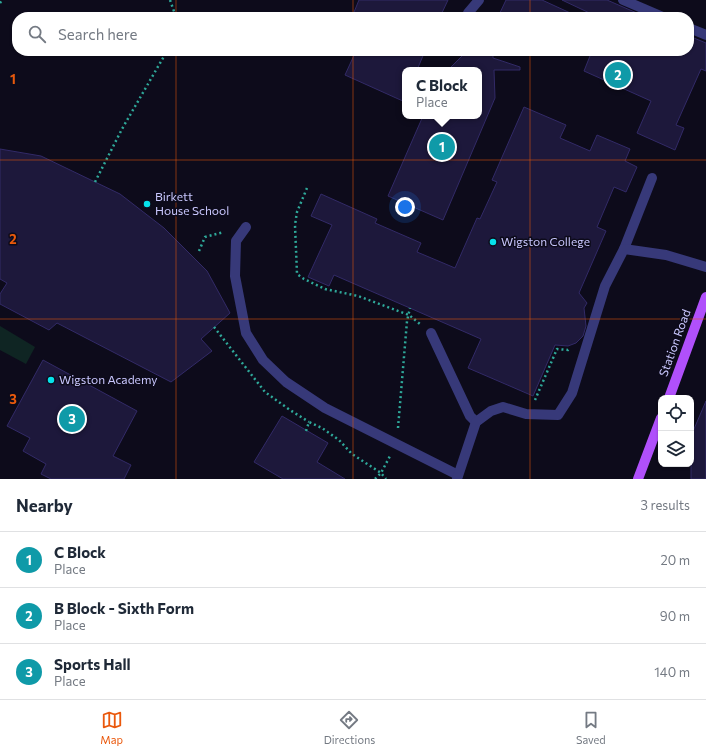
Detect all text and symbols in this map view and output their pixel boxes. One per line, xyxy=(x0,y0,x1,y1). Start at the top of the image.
search box xyxy=(12,12,694,56)
icon: search xyxy=(26,23,48,45)
text: Search here xyxy=(58,25,137,43)
pin: 2 xyxy=(605,60,631,90)
popup xyxy=(402,67,482,119)
text: 1 xyxy=(10,71,16,87)
text: C Block xyxy=(416,76,468,94)
text: Place xyxy=(416,94,448,110)
pin: 1 xyxy=(429,132,455,162)
place label: Birkett House School xyxy=(155,189,229,217)
your location xyxy=(395,197,415,217)
marker: Birkett House School xyxy=(142,199,152,209)
text: 2 xyxy=(9,231,17,247)
place label: Wigston College xyxy=(501,234,590,248)
marker: Wigston College xyxy=(488,237,498,247)
street label: Station Road xyxy=(655,307,693,378)
place label: Wigston Academy xyxy=(59,372,157,386)
marker: Wigston Academy xyxy=(46,375,56,385)
text: 3 xyxy=(9,391,17,407)
map controls xyxy=(658,395,694,467)
button: locate xyxy=(658,395,694,431)
pin: 3 xyxy=(59,404,85,434)
button: layers xyxy=(658,431,694,467)
text: Nearby xyxy=(16,495,73,516)
text: 3 results xyxy=(641,497,690,513)
text: C Block xyxy=(54,543,106,561)
text: 1 xyxy=(26,552,32,568)
text: 20 m xyxy=(661,552,690,568)
text: Place xyxy=(54,561,86,577)
text: B Block - Sixth Form xyxy=(54,599,194,617)
text: 2 xyxy=(25,608,33,624)
text: 90 m xyxy=(660,608,690,624)
text: Place xyxy=(54,617,86,633)
text: Sports Hall xyxy=(54,655,131,673)
text: 3 xyxy=(25,664,33,680)
text: 140 m xyxy=(654,664,690,680)
text: Place xyxy=(54,673,86,689)
tab: Map xyxy=(100,709,123,746)
tab: Directions xyxy=(324,709,375,746)
tab: Saved xyxy=(576,709,606,746)

